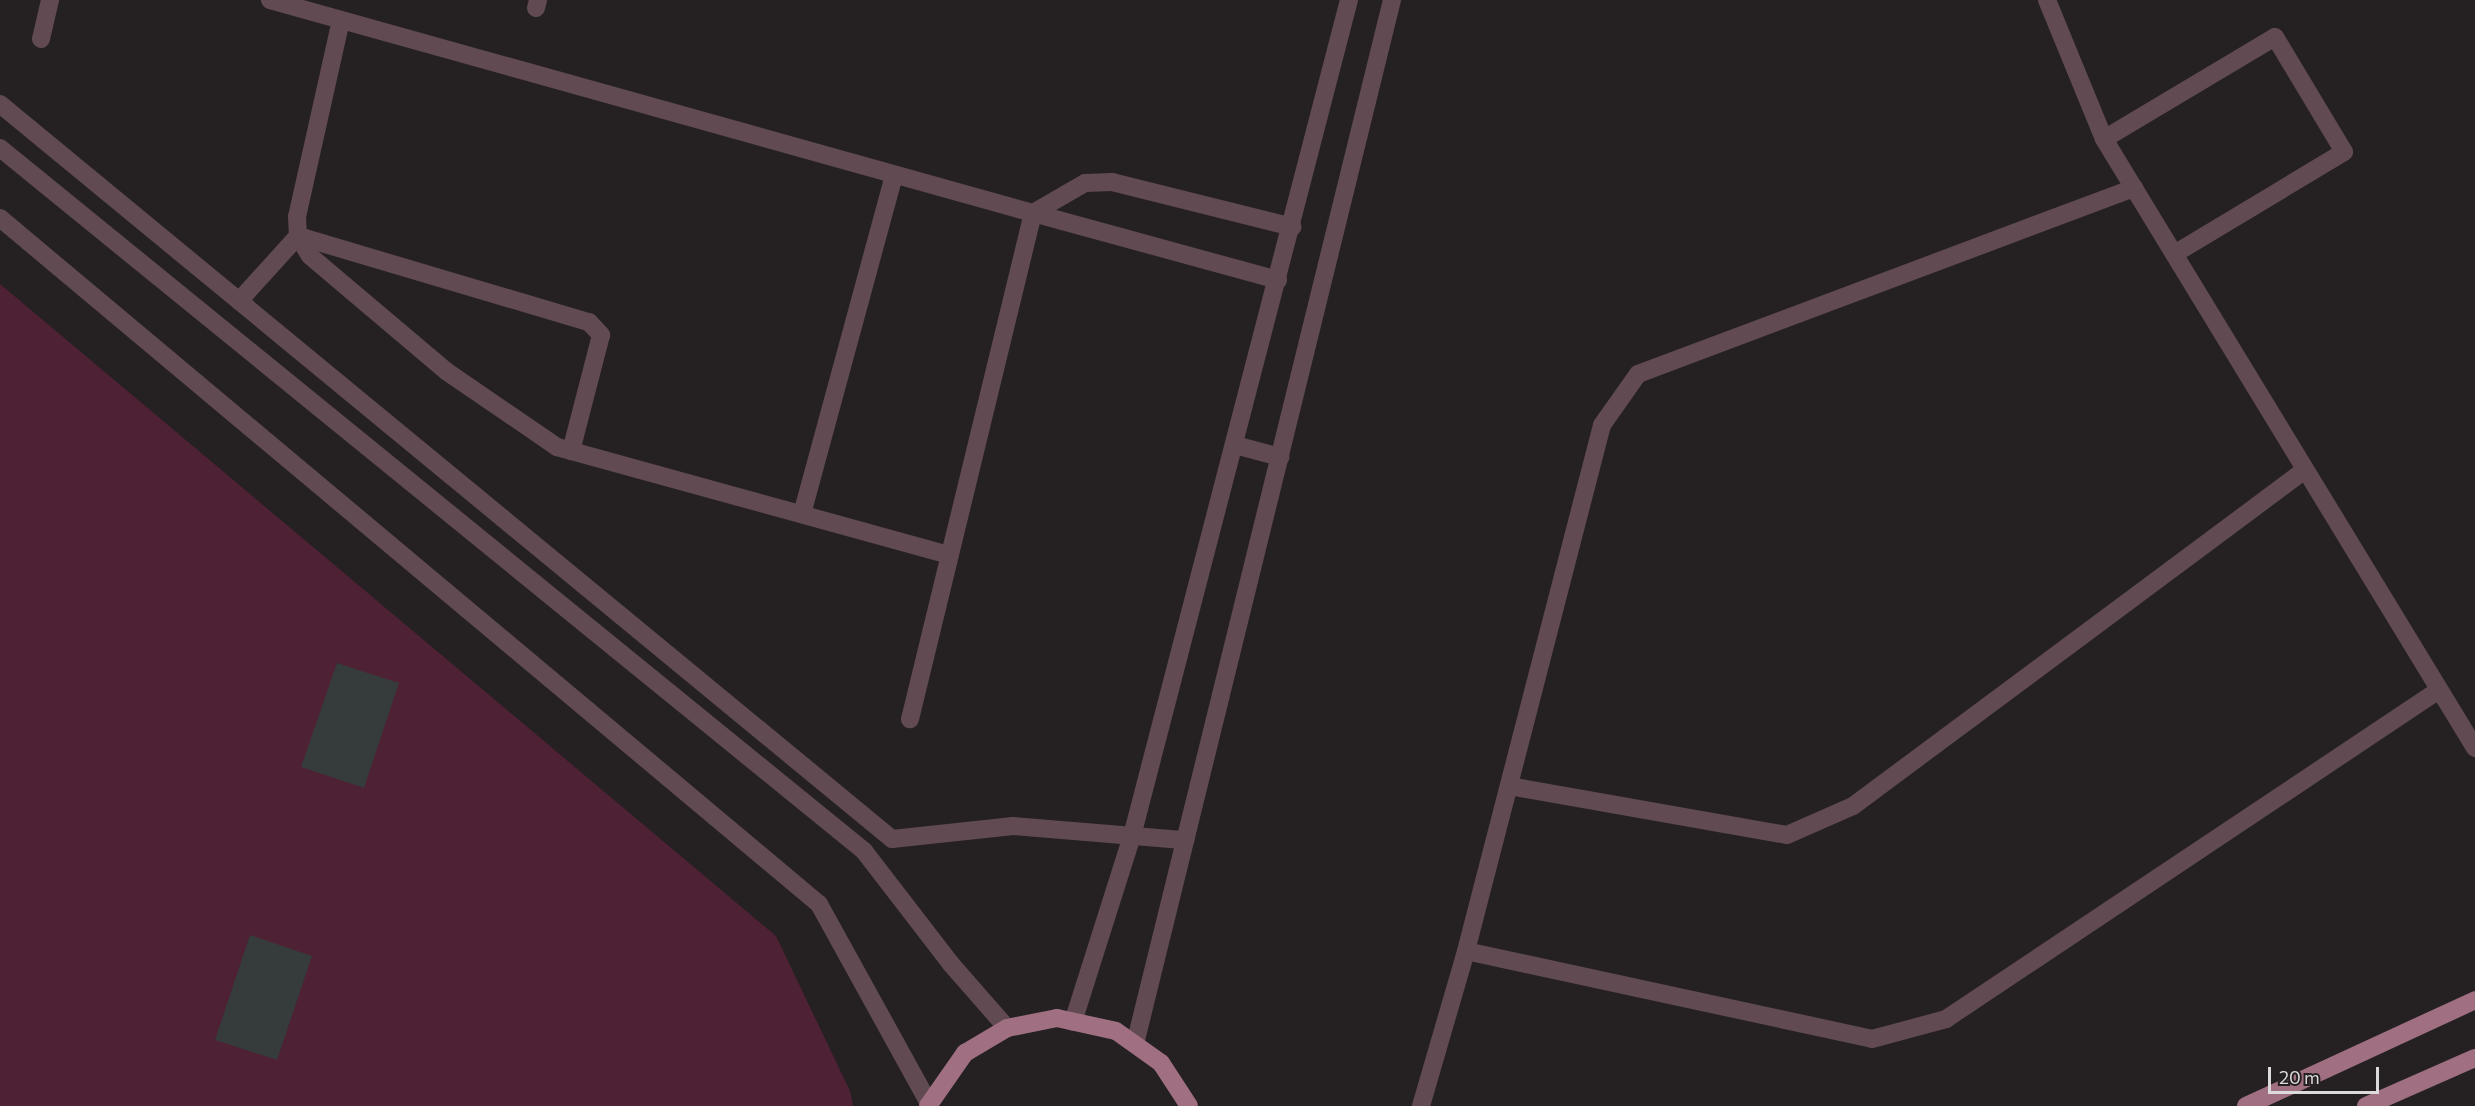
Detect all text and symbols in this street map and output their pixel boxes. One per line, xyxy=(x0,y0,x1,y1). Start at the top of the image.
scale bar xyxy=(2271,1055,2382,1093)
text: 20 m xyxy=(2279,1066,2320,1088)

